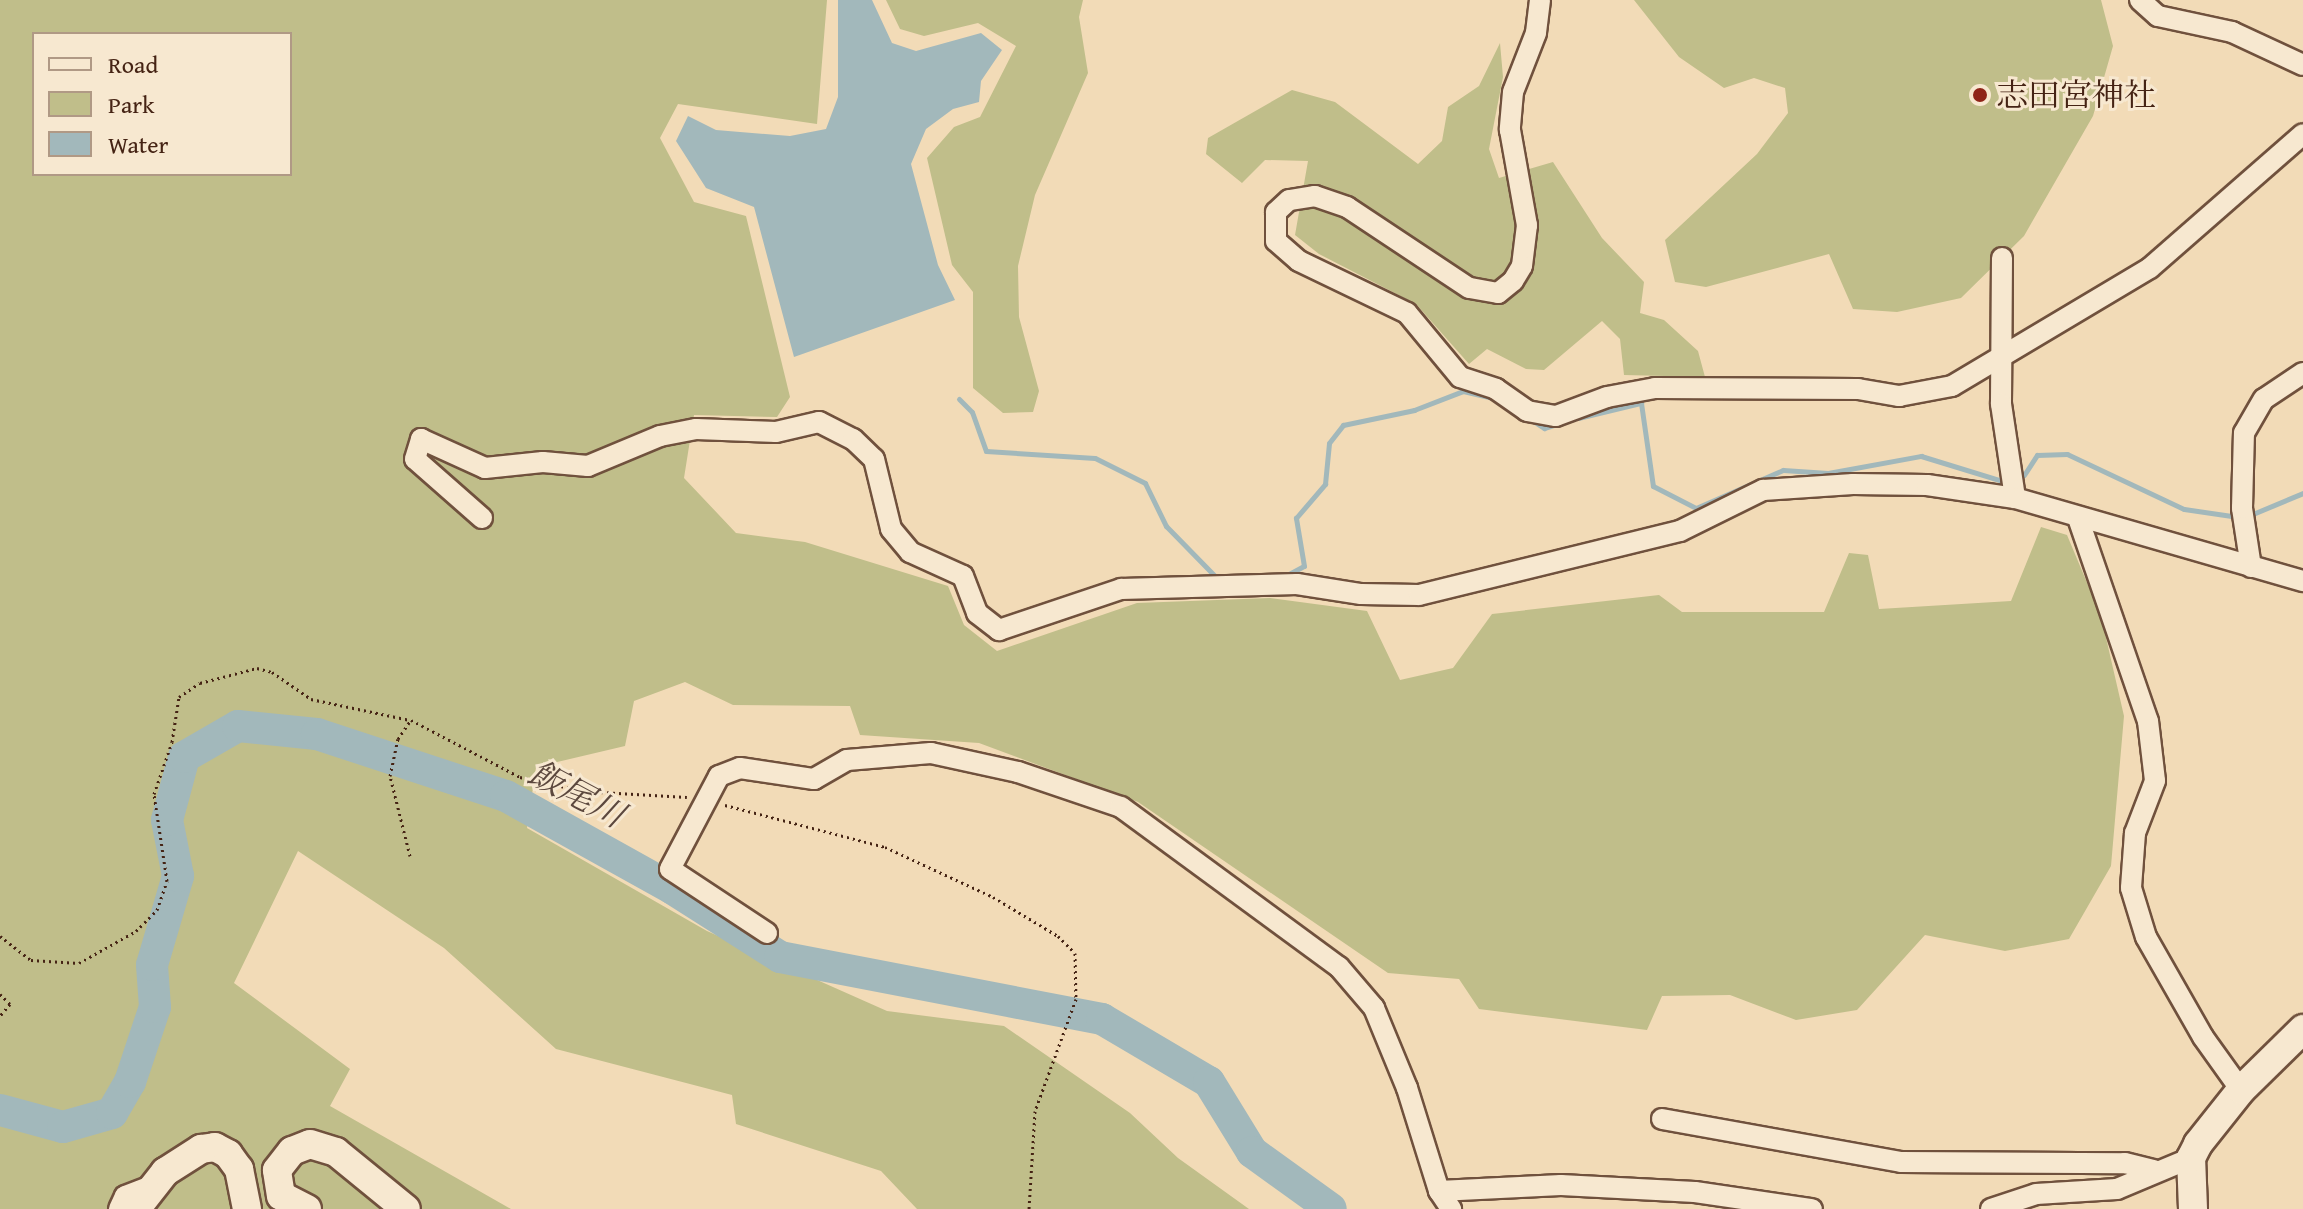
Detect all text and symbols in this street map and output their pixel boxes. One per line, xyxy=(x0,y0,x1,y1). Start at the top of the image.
legend xyxy=(32,32,292,176)
text: Road xyxy=(108,47,158,82)
place label: 志田宮神社 xyxy=(1996,76,2156,114)
marker: 志田宮神社 xyxy=(1971,86,1989,104)
text: Park xyxy=(108,87,154,122)
text: Water xyxy=(108,127,168,162)
water label: 飯尾川 xyxy=(522,751,632,835)

